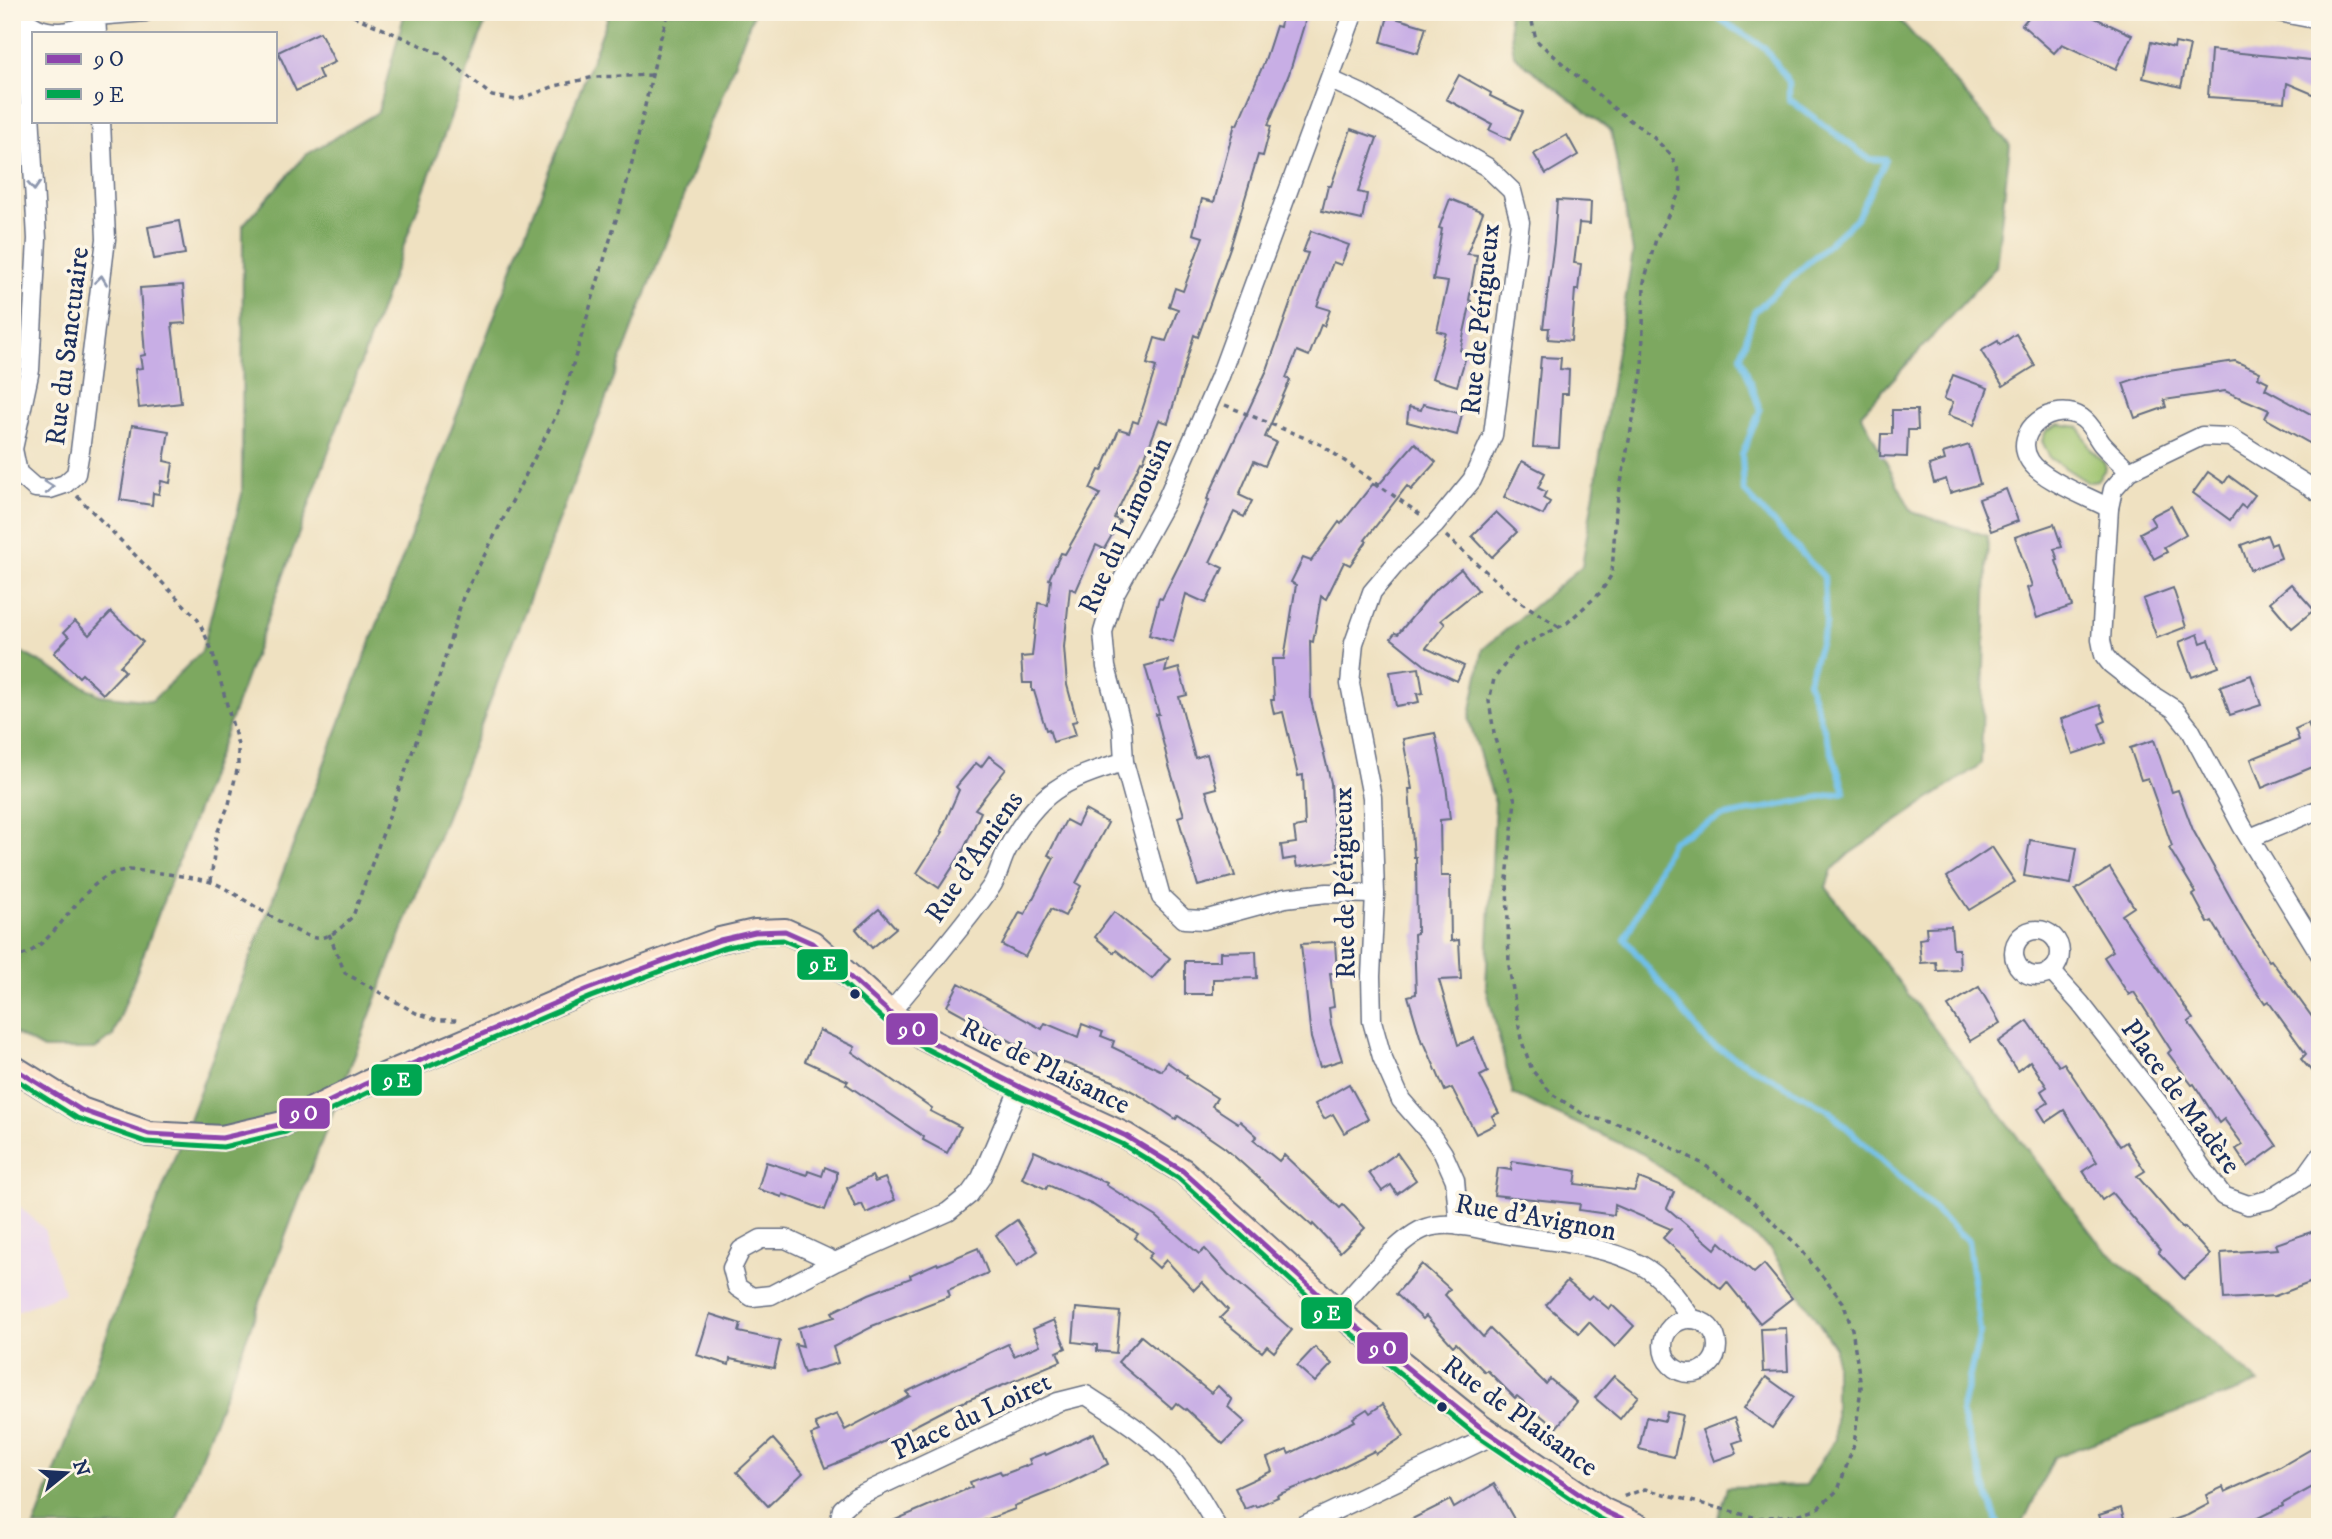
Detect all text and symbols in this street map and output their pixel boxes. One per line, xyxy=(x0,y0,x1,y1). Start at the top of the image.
legend xyxy=(32,32,276,122)
text: 9 O xyxy=(93,47,124,73)
text: 9 E xyxy=(93,83,124,109)
one-way arrow xyxy=(27,181,42,192)
street label: Rue de Périgueux xyxy=(1453,221,1508,417)
street label: Rue du Sanctuaire xyxy=(38,245,97,448)
one-way arrow xyxy=(94,274,109,285)
street label: Rue du Limousin xyxy=(1071,431,1180,619)
one-way arrow xyxy=(44,480,55,495)
street label: Rue d'Amiens xyxy=(917,784,1031,929)
street label: Rue de Périgueux xyxy=(1325,786,1364,979)
line badge: 9 E xyxy=(796,948,849,981)
text: 9 E xyxy=(807,954,837,977)
unlabelled marker xyxy=(848,987,862,1001)
street label: Rue de Plaisance xyxy=(955,1010,1136,1122)
line badge: 9 O xyxy=(885,1012,939,1046)
street label: Place de Madère xyxy=(2113,1013,2249,1181)
text: 9 O xyxy=(896,1019,926,1042)
line badge: 9 E xyxy=(370,1063,423,1097)
text: 9 E xyxy=(381,1070,411,1093)
line badge: 9 O xyxy=(278,1097,331,1130)
text: 9 O xyxy=(288,1103,318,1126)
street label: Rue d'Avignon xyxy=(1452,1186,1619,1249)
line badge: 9 E xyxy=(1300,1296,1353,1330)
text: 9 E xyxy=(1311,1303,1341,1326)
line badge: 9 O xyxy=(1356,1331,1409,1365)
text: 9 O xyxy=(1367,1338,1397,1361)
street label: Rue de Plaisance xyxy=(1435,1348,1605,1485)
street label: Place du Loiret xyxy=(886,1364,1057,1468)
unlabelled marker xyxy=(1435,1400,1449,1414)
north arrow xyxy=(32,1438,102,1508)
text: N xyxy=(67,1457,94,1480)

